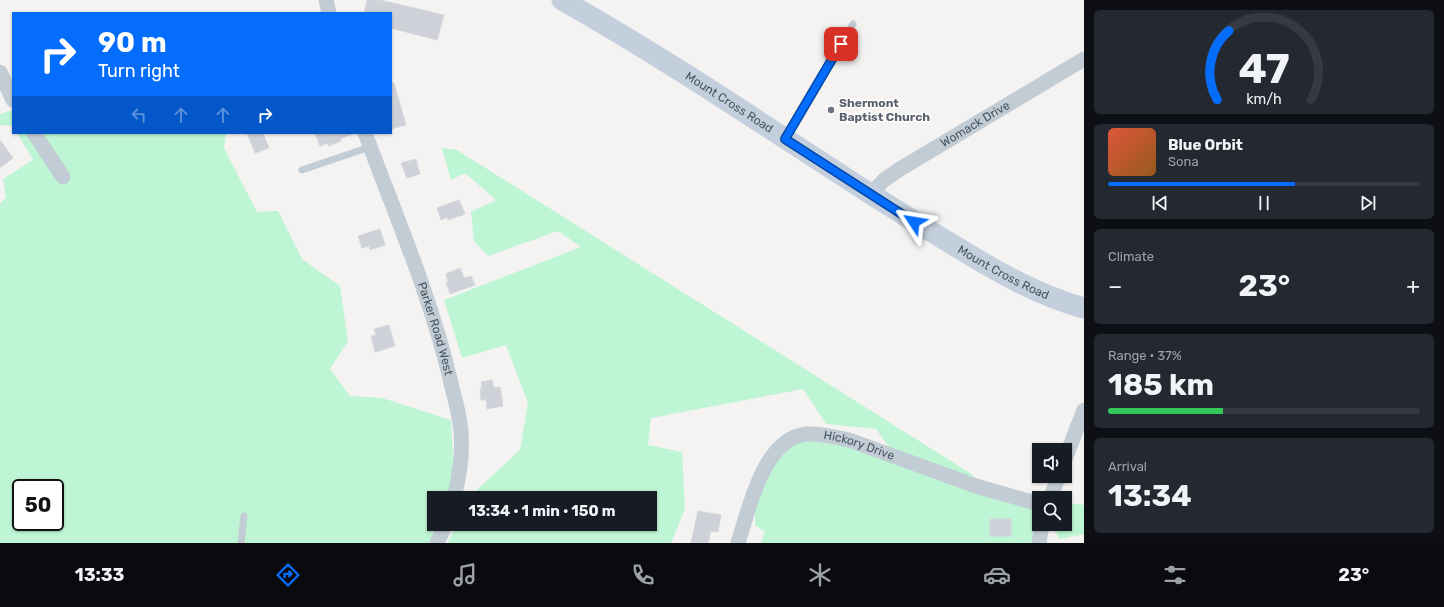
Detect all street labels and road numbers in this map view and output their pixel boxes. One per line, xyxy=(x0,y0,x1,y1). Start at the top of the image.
street label: Mount Cross Road xyxy=(683,69,776,136)
street label: Womack Drive xyxy=(938,98,1012,150)
street label: Mount Cross Road xyxy=(955,242,1051,302)
street label: Parker Road West xyxy=(415,280,456,377)
street label: Hickory Drive xyxy=(823,428,897,463)

